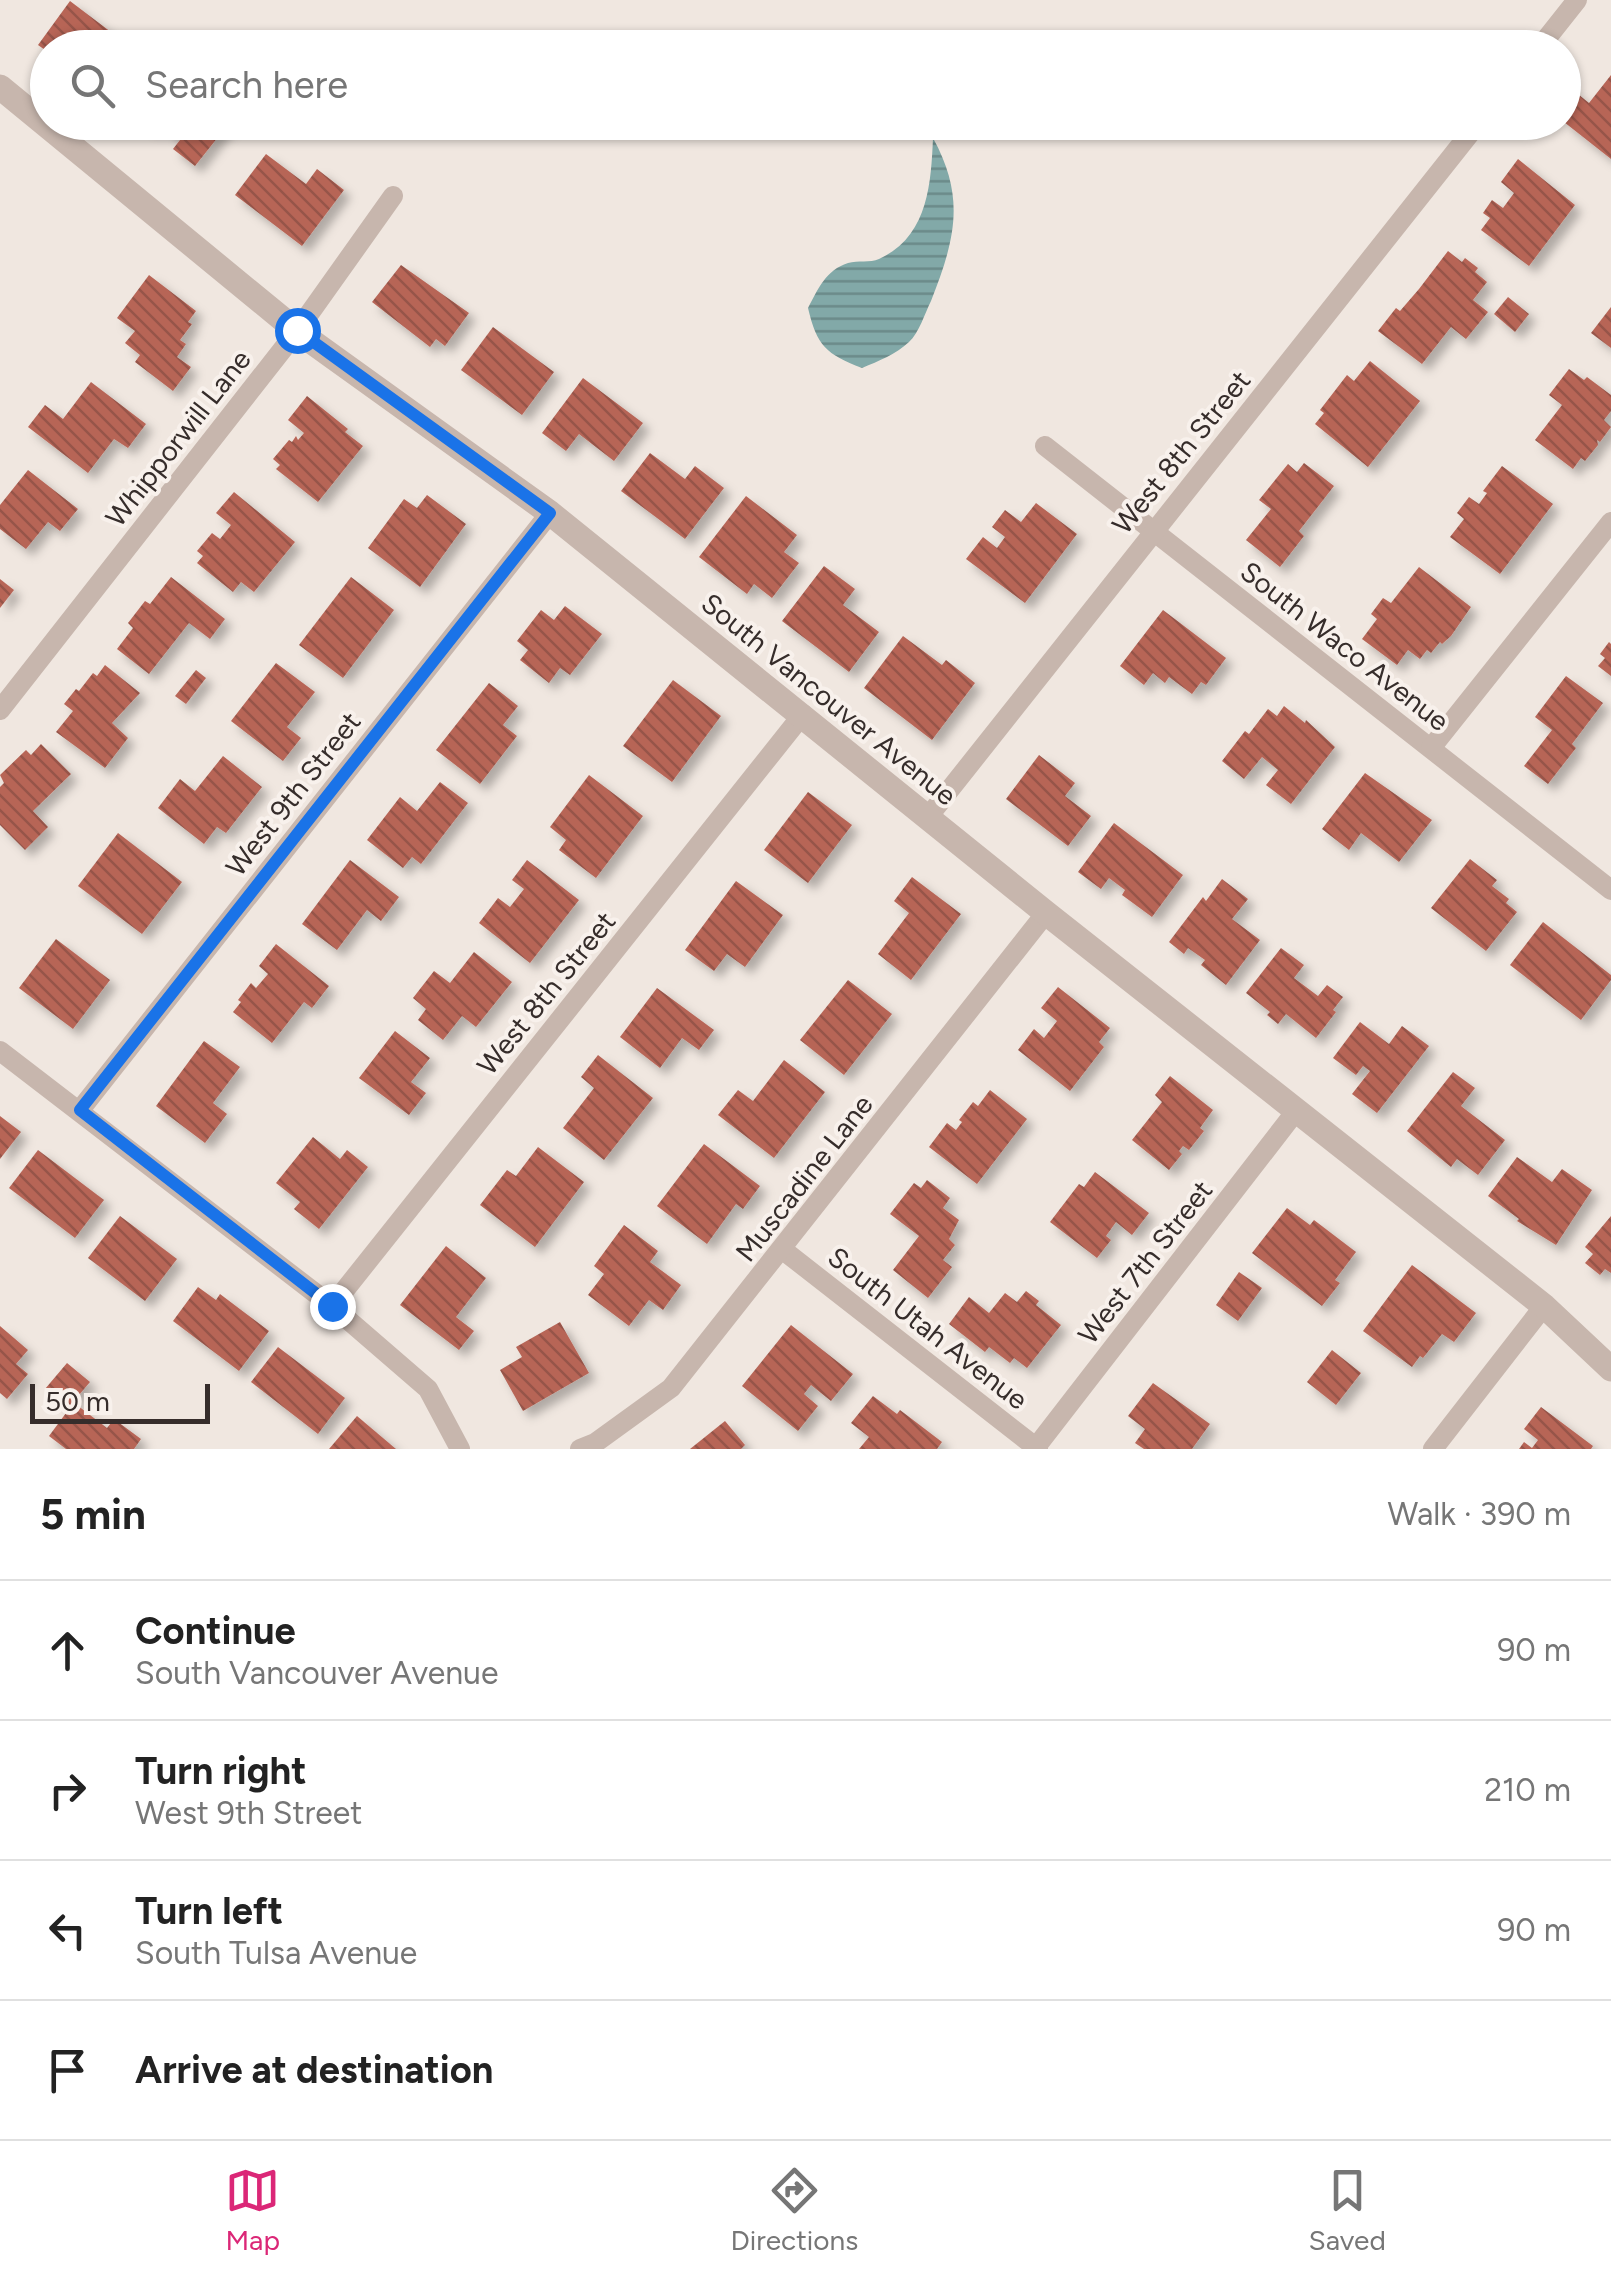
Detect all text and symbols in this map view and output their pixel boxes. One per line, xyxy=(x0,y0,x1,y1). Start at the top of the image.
search box xyxy=(30,30,1581,140)
icon: search xyxy=(65,58,120,113)
text: Search here xyxy=(145,62,348,108)
route start xyxy=(275,308,321,354)
street label: Whipporwill Lane xyxy=(98,343,258,533)
street label: West 8th Street xyxy=(1105,363,1257,541)
street label: South Waco Avenue xyxy=(1234,554,1456,738)
street label: South Vancouver Avenue xyxy=(695,586,963,812)
street label: West 9th Street xyxy=(218,705,368,883)
street label: West 8th Street xyxy=(470,904,622,1082)
street label: Muscadine Lane xyxy=(728,1088,880,1268)
street label: West 7th Street xyxy=(1071,1173,1219,1351)
street label: South Utah Avenue xyxy=(821,1239,1035,1417)
route end xyxy=(310,1284,356,1330)
scale bar xyxy=(30,1379,210,1424)
text: 50 m xyxy=(45,1384,110,1418)
text: 5 min xyxy=(40,1489,146,1540)
text: Walk · 390 m xyxy=(1388,1495,1571,1533)
text: Continue xyxy=(135,1608,296,1654)
icon: ahead xyxy=(40,1623,95,1678)
text: 90 m xyxy=(1497,1631,1571,1669)
text: South Vancouver Avenue xyxy=(135,1654,498,1692)
text: Turn right xyxy=(135,1748,307,1794)
icon: right xyxy=(40,1763,95,1818)
text: 210 m xyxy=(1484,1771,1571,1809)
text: West 9th Street xyxy=(135,1794,362,1832)
text: Turn left xyxy=(135,1888,283,1934)
icon: left xyxy=(40,1903,95,1958)
text: 90 m xyxy=(1497,1911,1571,1949)
text: South Tulsa Avenue xyxy=(135,1934,417,1972)
icon: arrive xyxy=(40,2043,95,2098)
text: Arrive at destination xyxy=(135,2047,493,2093)
tab: Map xyxy=(225,2163,280,2257)
tab: Directions xyxy=(731,2163,858,2257)
tab: Saved xyxy=(1309,2163,1386,2257)

